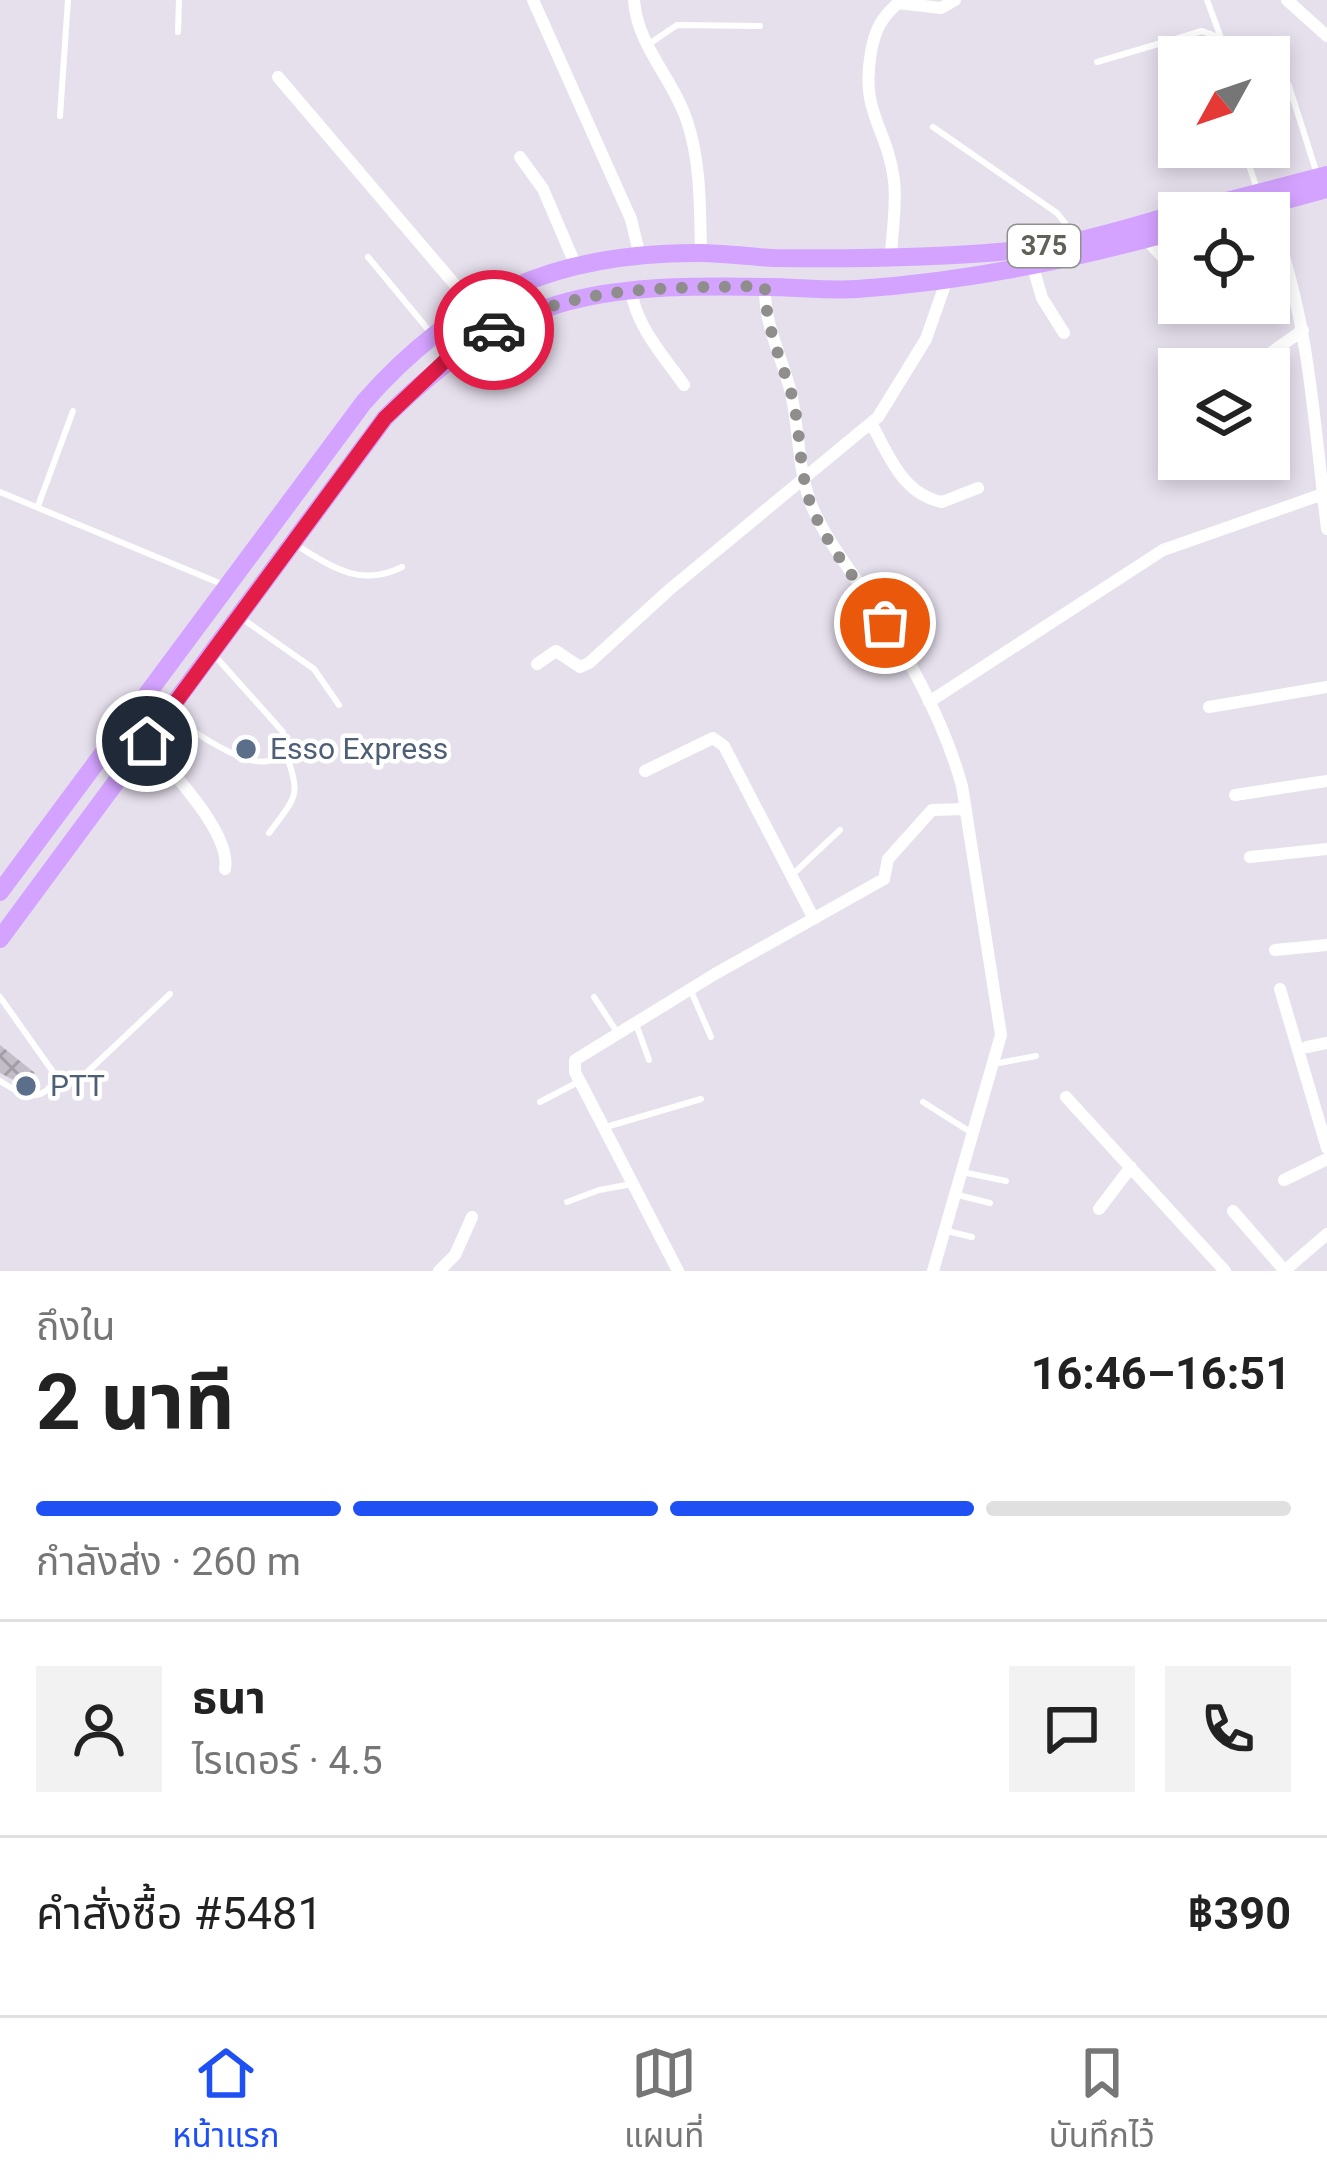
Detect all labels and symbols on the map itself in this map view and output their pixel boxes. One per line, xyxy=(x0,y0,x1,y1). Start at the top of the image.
north arrow xyxy=(1158,36,1290,168)
road number: 375 xyxy=(1008,225,1080,267)
courier xyxy=(434,270,554,390)
pin xyxy=(834,572,936,674)
pin xyxy=(96,690,198,792)
place label: Esso Express xyxy=(270,731,448,766)
marker: Esso Express xyxy=(233,736,259,762)
place label: PTT xyxy=(50,1068,105,1103)
marker: PTT xyxy=(13,1073,39,1099)

